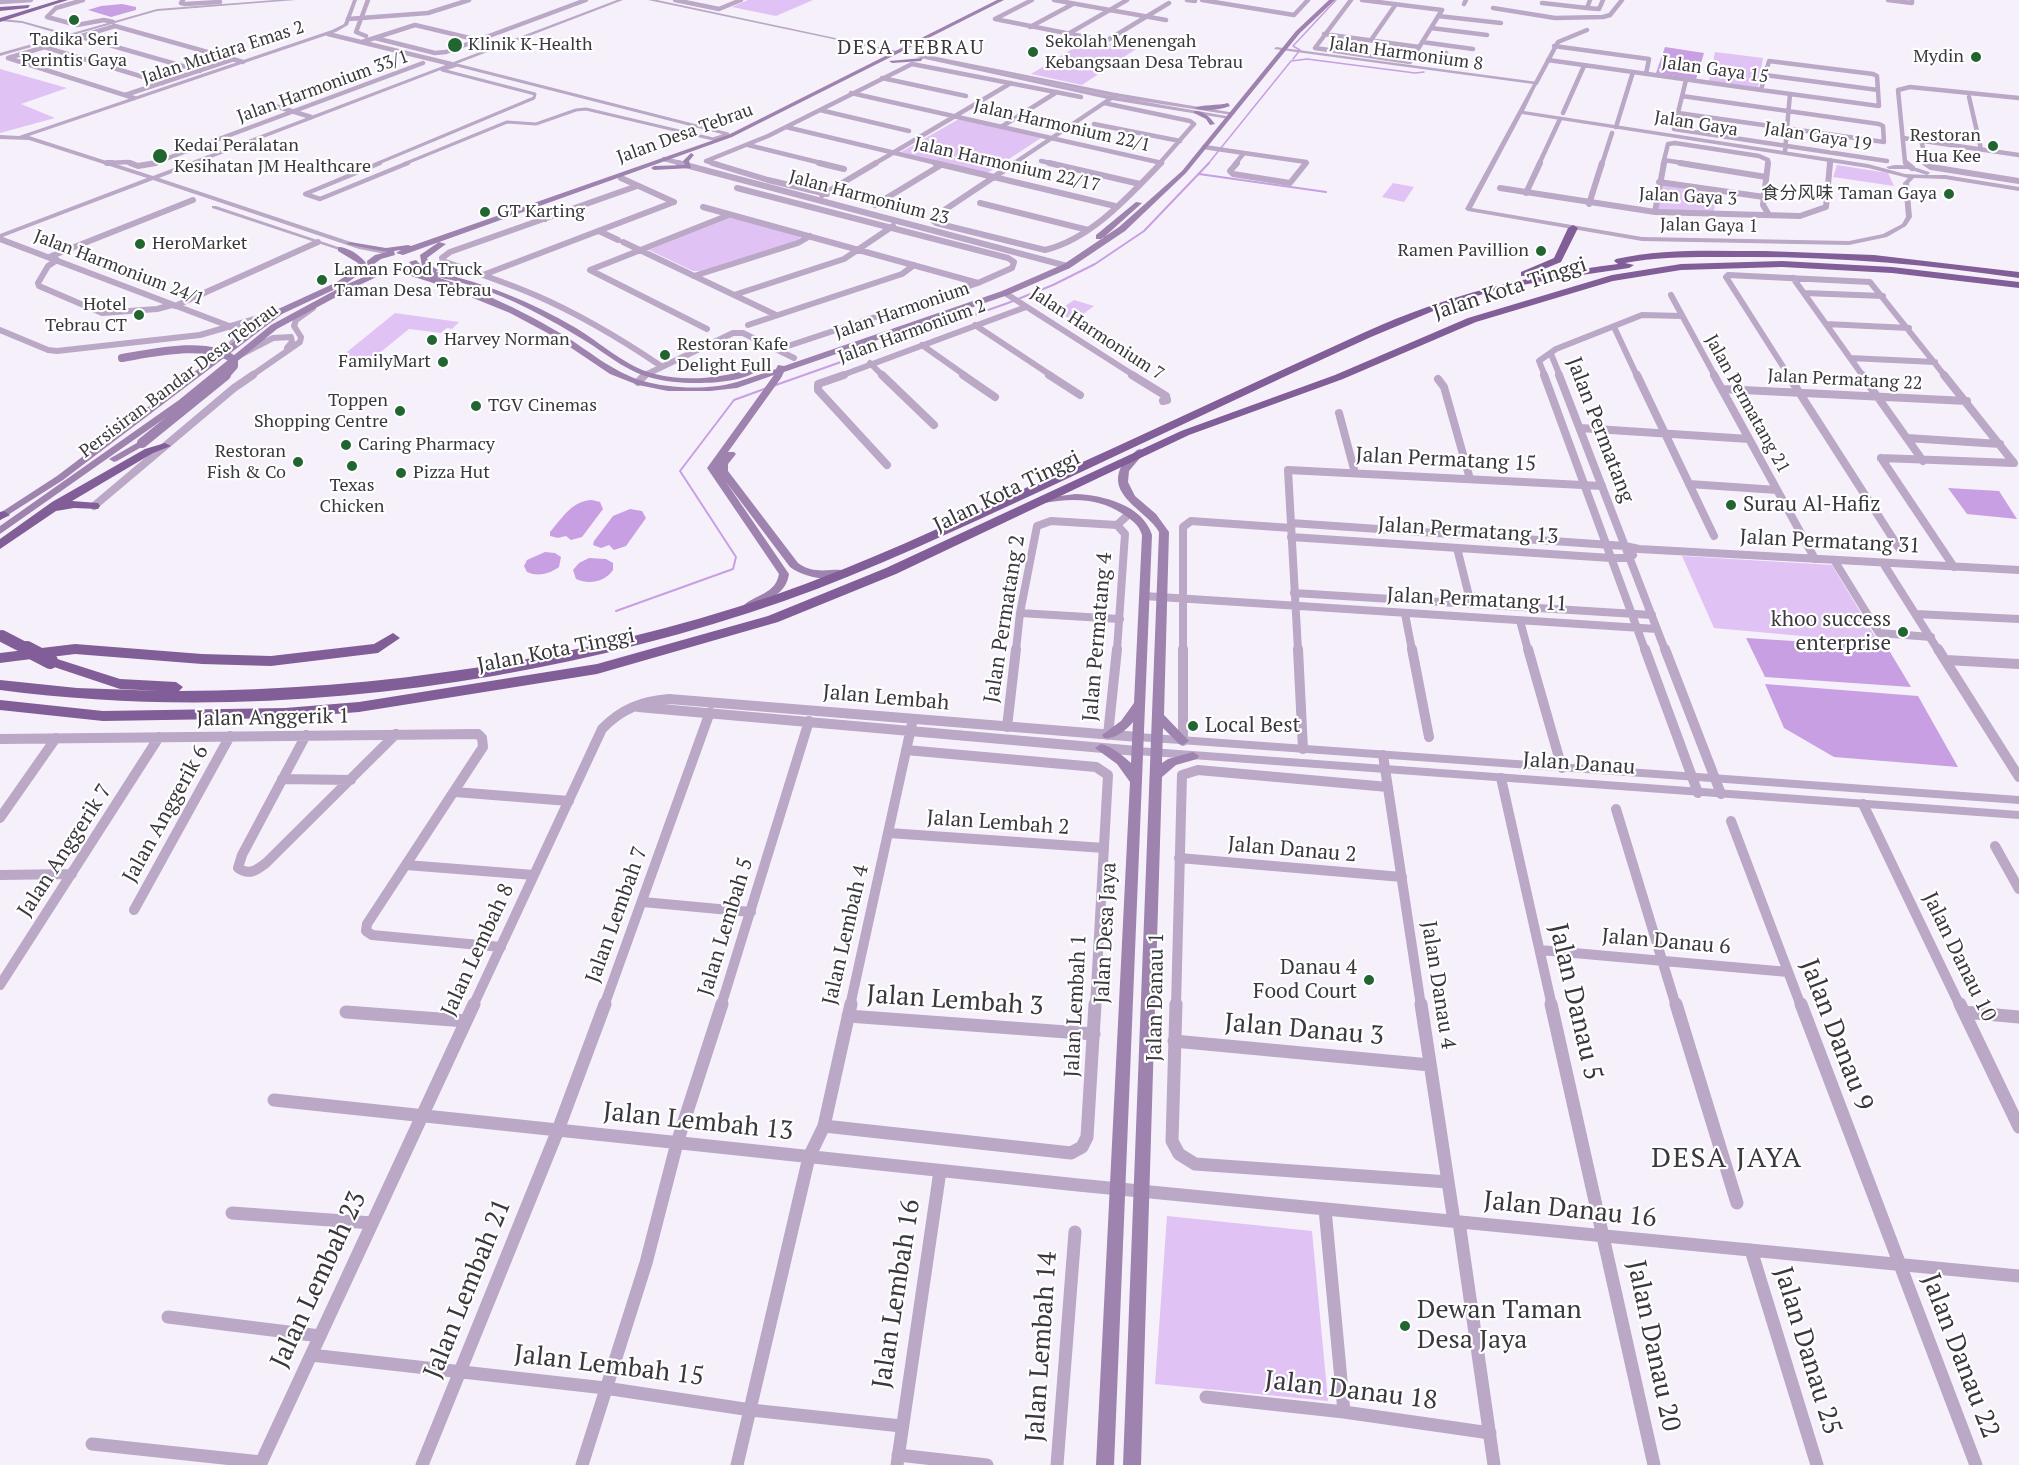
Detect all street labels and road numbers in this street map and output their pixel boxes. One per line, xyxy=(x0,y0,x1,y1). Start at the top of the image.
street label: Jalan Mutiara Emas 2 xyxy=(139,17,307,89)
street label: Jalan Harmonium 8 xyxy=(1328,32,1484,76)
street label: Jalan Harmonium 33/1 xyxy=(234,46,412,128)
street label: Jalan Gaya 15 xyxy=(1660,52,1770,88)
street label: Jalan Harmonium 22/1 xyxy=(972,95,1152,157)
street label: Jalan Desa Tebrau xyxy=(614,99,756,169)
street label: Jalan Gaya xyxy=(1653,107,1739,141)
street label: Jalan Gaya 19 xyxy=(1763,118,1873,156)
street label: Jalan Harmonium 22/17 xyxy=(912,133,1102,197)
street label: Jalan Harmonium 23 xyxy=(787,166,951,230)
street label: Jalan Gaya 3 xyxy=(1638,184,1738,210)
street label: Jalan Gaya 1 xyxy=(1660,214,1758,238)
street label: Jalan Harmonium 24/1 xyxy=(31,226,207,310)
street label: Jalan Kota Tinggi xyxy=(1430,252,1590,326)
street label: Jalan Harmonium xyxy=(832,278,972,344)
street label: Jalan Harmonium 7 xyxy=(1026,283,1168,385)
street label: Jalan Harmonium 2 xyxy=(835,295,989,369)
street label: Persisiran Bandar Desa Tebrau xyxy=(75,299,283,463)
street label: Jalan Permatang 21 xyxy=(1700,331,1794,477)
street label: Jalan Permatang xyxy=(1561,354,1639,506)
street label: Jalan Permatang 22 xyxy=(1767,365,1923,395)
street label: Jalan Permatang 15 xyxy=(1355,443,1537,477)
street label: Jalan Kota Tinggi xyxy=(930,446,1084,538)
street label: Jalan Permatang 13 xyxy=(1377,512,1559,550)
street label: Jalan Permatang 31 xyxy=(1739,525,1921,559)
street label: Jalan Permatang 2 xyxy=(979,533,1031,705)
street label: Jalan Permatang 4 xyxy=(1078,551,1118,723)
street label: Jalan Permatang 11 xyxy=(1386,583,1568,617)
street label: Jalan Kota Tinggi xyxy=(475,623,637,679)
street label: Jalan Lembah xyxy=(822,680,950,716)
street label: Jalan Anggerik 1 xyxy=(196,704,350,732)
street label: Jalan Anggerik 6 xyxy=(118,741,214,887)
street label: Jalan Danau xyxy=(1522,747,1636,781)
street label: Jalan Anggerik 7 xyxy=(13,780,117,922)
street label: Jalan Lembah 2 xyxy=(926,805,1070,841)
street label: Jalan Danau 2 xyxy=(1227,832,1357,868)
street label: Jalan Lembah 7 xyxy=(581,843,653,987)
street label: Jalan Lembah 5 xyxy=(693,855,759,999)
street label: Jalan Lembah 4 xyxy=(818,862,874,1008)
street label: Jalan Desa Jaya xyxy=(1090,862,1122,1004)
street label: Jalan Lembah 8 xyxy=(436,880,520,1020)
street label: Jalan Danau 10 xyxy=(1917,888,2001,1026)
street label: Jalan Danau 4 xyxy=(1415,919,1461,1051)
street label: Jalan Danau 5 xyxy=(1542,921,1608,1083)
street label: Jalan Danau 6 xyxy=(1601,924,1731,960)
street label: Jalan Danau 1 xyxy=(1142,932,1170,1062)
street label: Jalan Lembah 1 xyxy=(1060,934,1092,1078)
street label: Jalan Danau 9 xyxy=(1793,955,1879,1115)
street label: Jalan Lembah 3 xyxy=(866,979,1044,1023)
street label: Jalan Danau 3 xyxy=(1223,1007,1385,1053)
street label: Jalan Lembah 13 xyxy=(601,1096,795,1148)
street label: Jalan Danau 16 xyxy=(1482,1185,1658,1235)
street label: Jalan Lembah 23 xyxy=(264,1187,374,1373)
street label: Jalan Lembah 21 xyxy=(418,1195,518,1383)
street label: Jalan Lembah 16 xyxy=(867,1197,927,1391)
street label: Jalan Lembah 14 xyxy=(1020,1251,1064,1443)
street label: Jalan Danau 20 xyxy=(1620,1258,1686,1434)
street label: Jalan Danau 25 xyxy=(1767,1263,1847,1439)
street label: Jalan Danau 22 xyxy=(1914,1269,2006,1443)
street label: Jalan Lembah 15 xyxy=(512,1339,706,1393)
street label: Jalan Danau 18 xyxy=(1263,1365,1439,1417)

